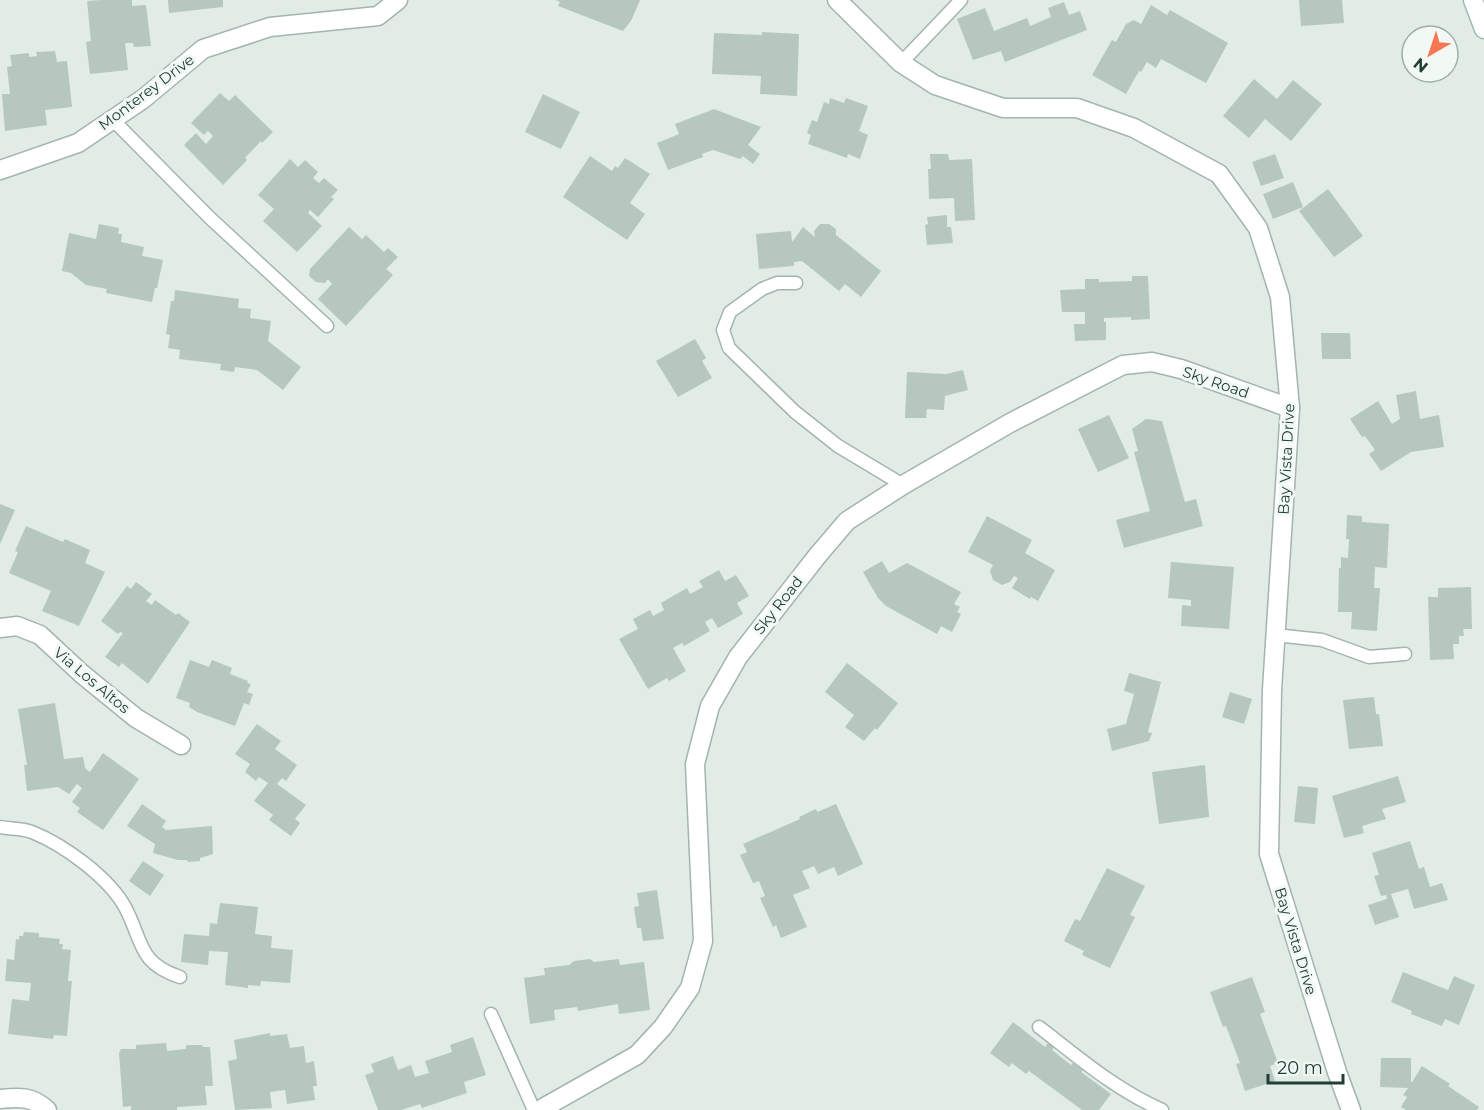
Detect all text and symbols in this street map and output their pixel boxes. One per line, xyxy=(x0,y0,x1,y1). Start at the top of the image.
north arrow xyxy=(1400,24,1460,84)
street label: Monterey Drive xyxy=(94,50,198,134)
text: N xyxy=(1410,54,1432,77)
street label: Sky Road xyxy=(1180,362,1252,402)
street label: Bay Vista Drive xyxy=(1274,403,1298,515)
street label: Sky Road xyxy=(749,572,807,638)
street label: Via Los Altos xyxy=(50,643,134,717)
street label: Bay Vista Drive xyxy=(1271,885,1321,997)
scale bar xyxy=(1268,1047,1343,1085)
text: 20 m xyxy=(1277,1057,1323,1079)

